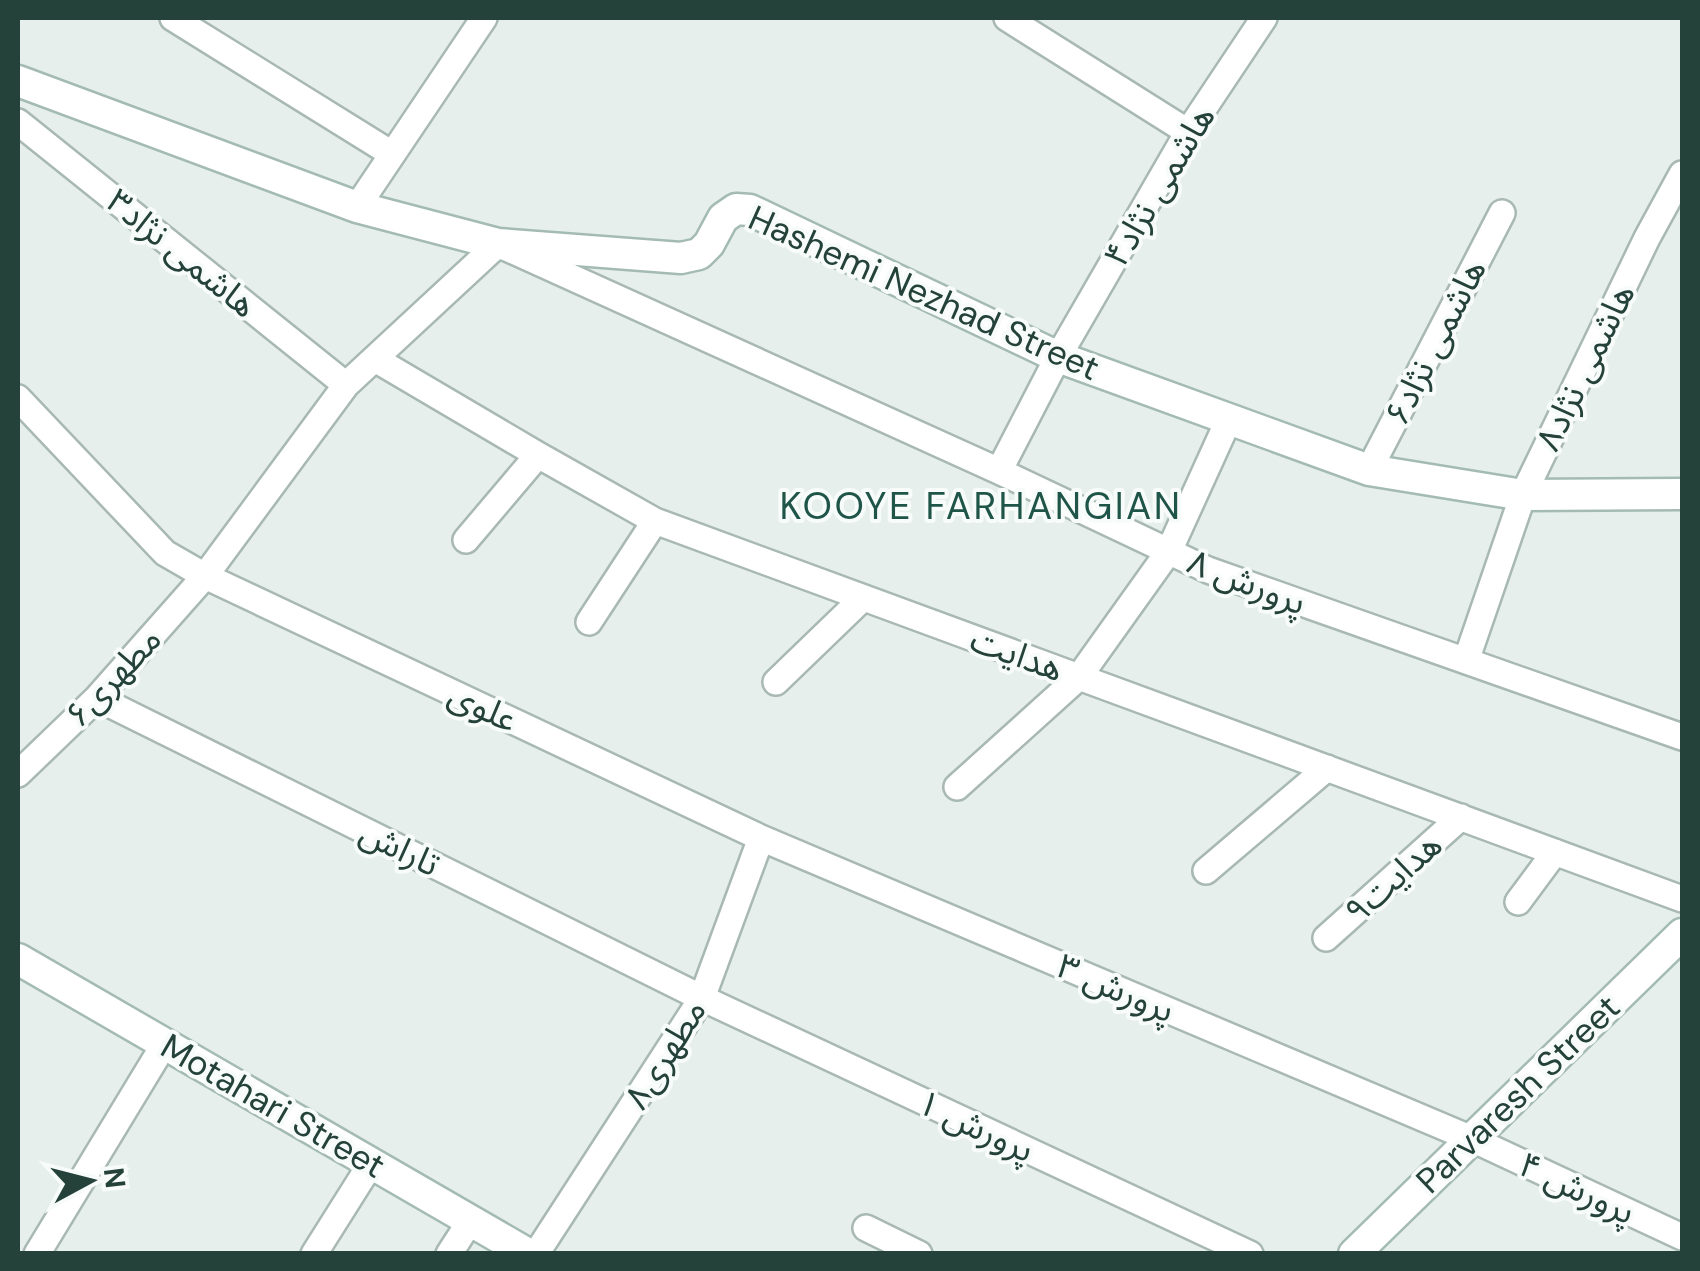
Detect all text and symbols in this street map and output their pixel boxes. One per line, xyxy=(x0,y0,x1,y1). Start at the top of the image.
street label: هاشمی نژاد۴ xyxy=(1093,97,1225,275)
street label: هاشمی نژاد۳ xyxy=(97,178,267,328)
street label: Hashemi Nezhad Street xyxy=(741,195,1107,391)
street label: هاشمی نژاد۶ xyxy=(1374,251,1496,433)
street label: هاشمی نژاد۸ xyxy=(1525,276,1645,458)
district label: KOOYE FARHANGIAN xyxy=(779,481,1183,531)
street label: پرورش ۸ xyxy=(1181,538,1313,626)
street label: هدایت xyxy=(964,616,1070,692)
street label: مطهری۶ xyxy=(55,617,171,737)
street label: علوی xyxy=(441,671,525,743)
street label: تاراش xyxy=(352,809,448,887)
street label: هدایت۹ xyxy=(1335,822,1451,934)
street label: پرورش ۳ xyxy=(1050,943,1182,1033)
street label: Parvaresh Street xyxy=(1406,985,1630,1203)
street label: مطهری۸ xyxy=(613,990,717,1118)
street label: Motahari Street xyxy=(153,1023,393,1189)
street label: پرورش ۱ xyxy=(910,1079,1042,1173)
north arrow xyxy=(40,1131,140,1231)
street label: پرورش ۴ xyxy=(1511,1141,1643,1235)
text: N xyxy=(95,1166,134,1190)

